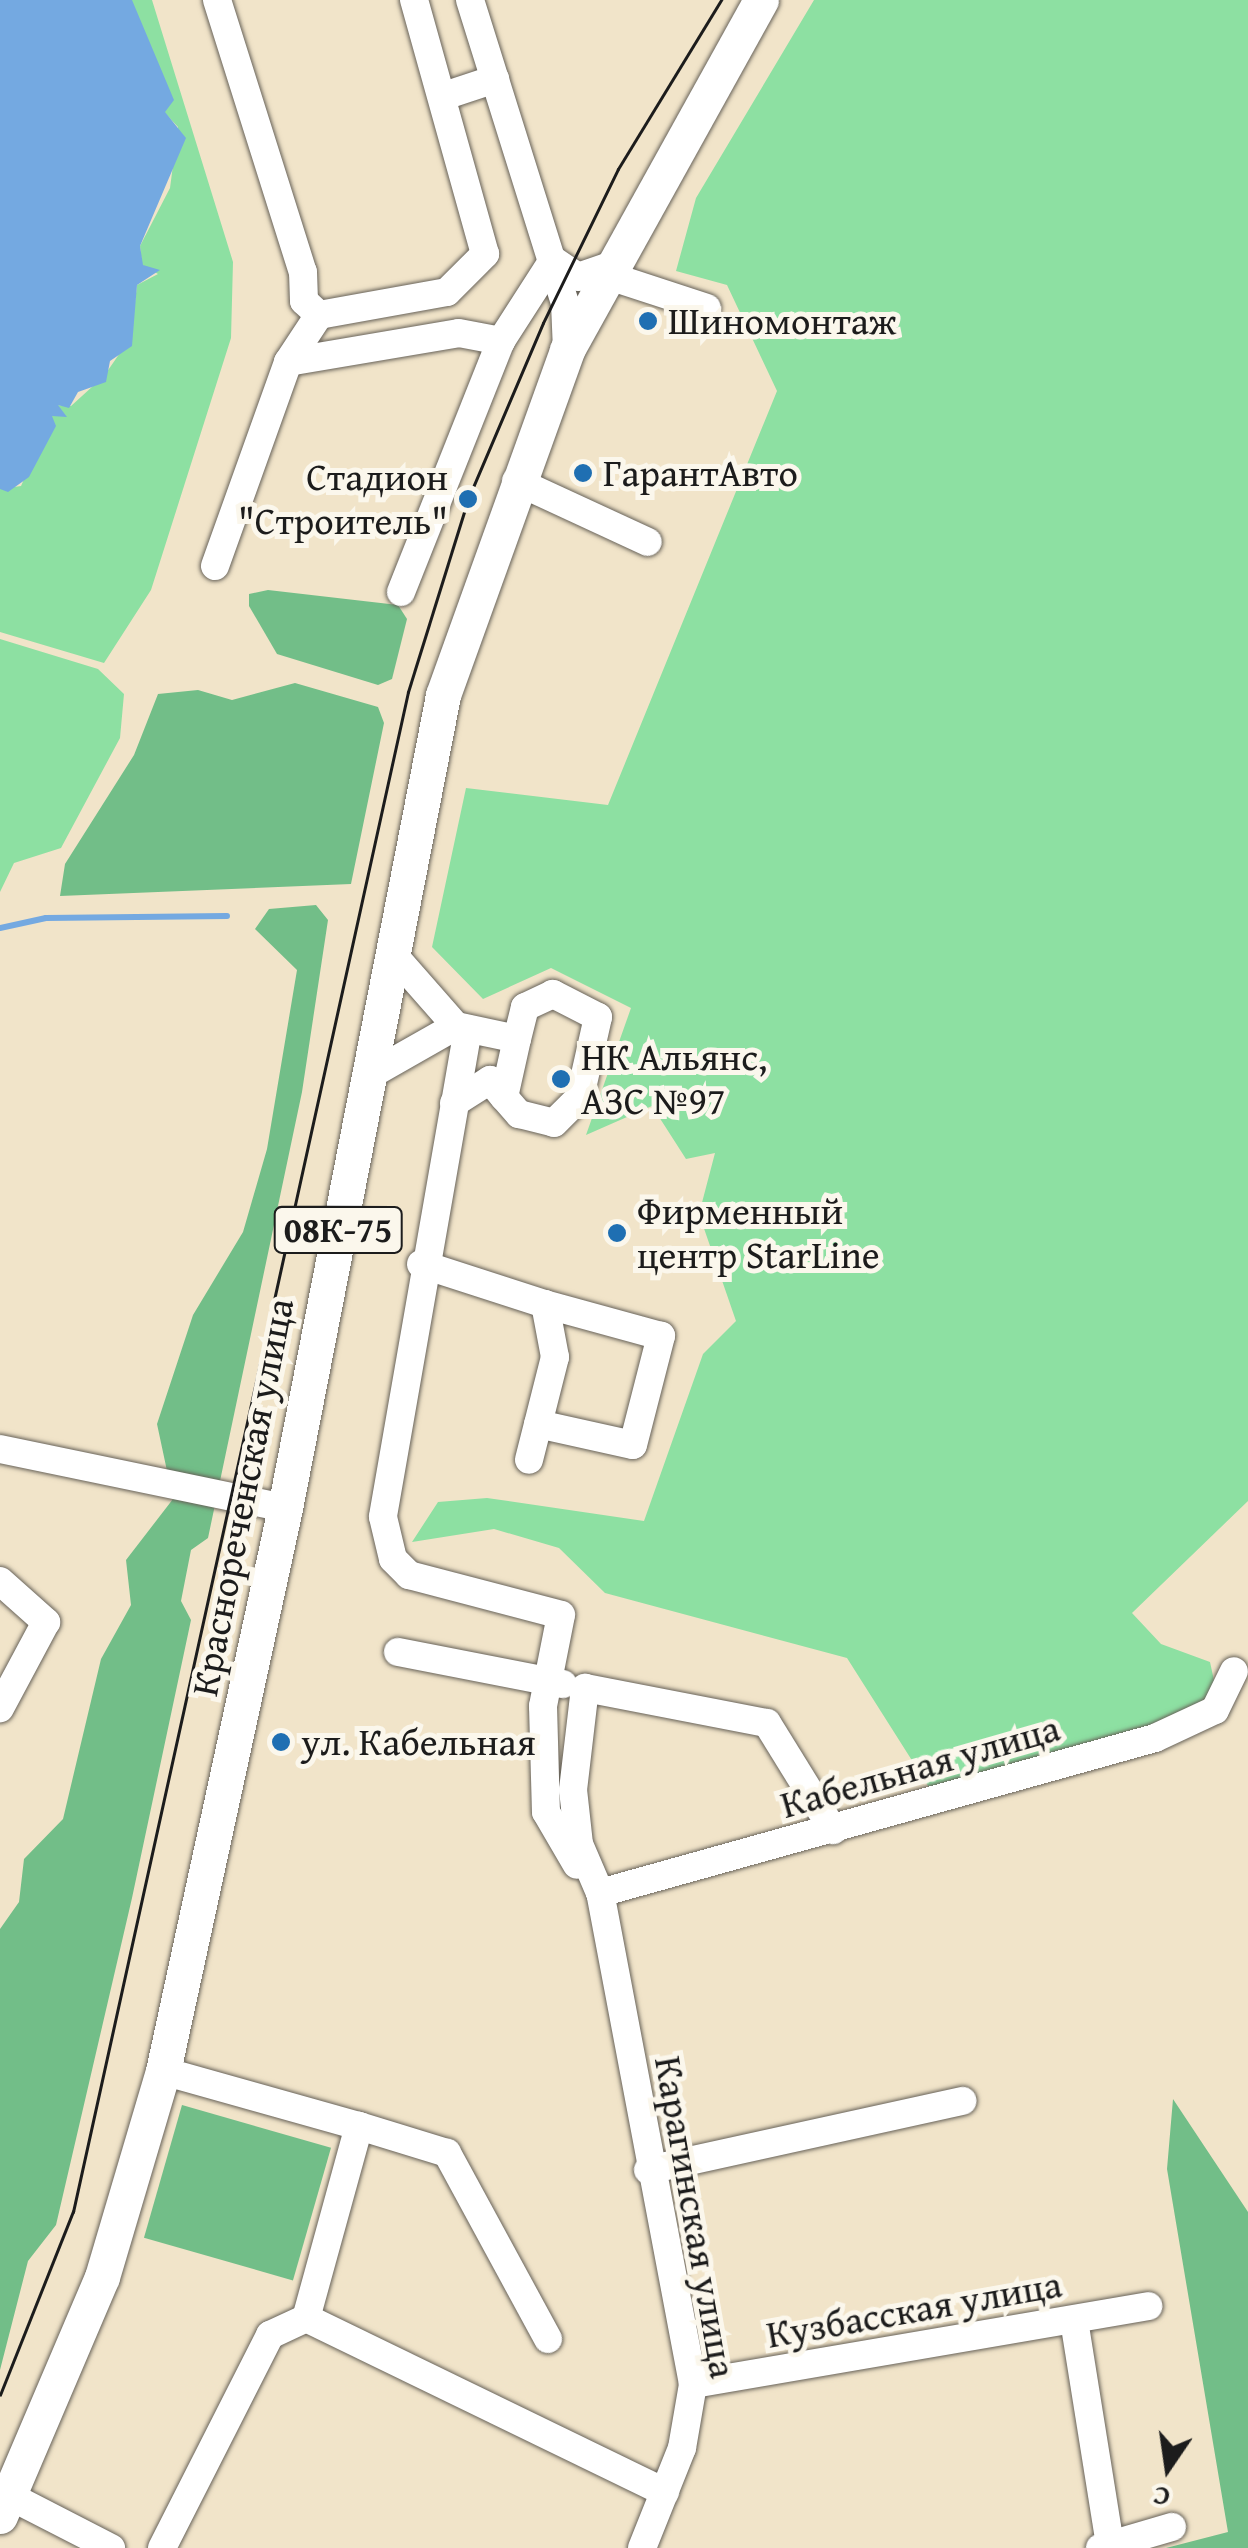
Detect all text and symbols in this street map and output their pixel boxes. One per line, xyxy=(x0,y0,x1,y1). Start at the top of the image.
place label: Шиномонтаж xyxy=(668,298,897,344)
marker: Шиномонтаж xyxy=(637,310,659,332)
place label: ГарантАвто xyxy=(603,450,798,496)
place label: Стадион "Строитель" xyxy=(238,454,448,544)
marker: ГарантАвто xyxy=(572,462,594,484)
marker: Стадион "Строитель" xyxy=(457,488,479,510)
place label: НК Альянс, АЗС №97 xyxy=(581,1034,767,1124)
marker: НК Альянс, АЗС №97 xyxy=(550,1068,572,1090)
place label: Фирменный центр StarLine xyxy=(637,1188,880,1278)
road number: 08К-75 xyxy=(273,1200,403,1260)
marker: Фирменный центр StarLine xyxy=(606,1222,628,1244)
street label: Краснореченская улица xyxy=(181,1294,303,1700)
street label: Кабельная улица xyxy=(775,1704,1065,1828)
place label: ул. Кабельная xyxy=(301,1719,536,1765)
marker: ул. Кабельная xyxy=(270,1731,292,1753)
street label: Карагинская улица xyxy=(645,2053,747,2381)
street label: Кузбасская улица xyxy=(763,2261,1065,2357)
north arrow xyxy=(1118,2418,1218,2518)
text: С xyxy=(1149,2476,1173,2519)

